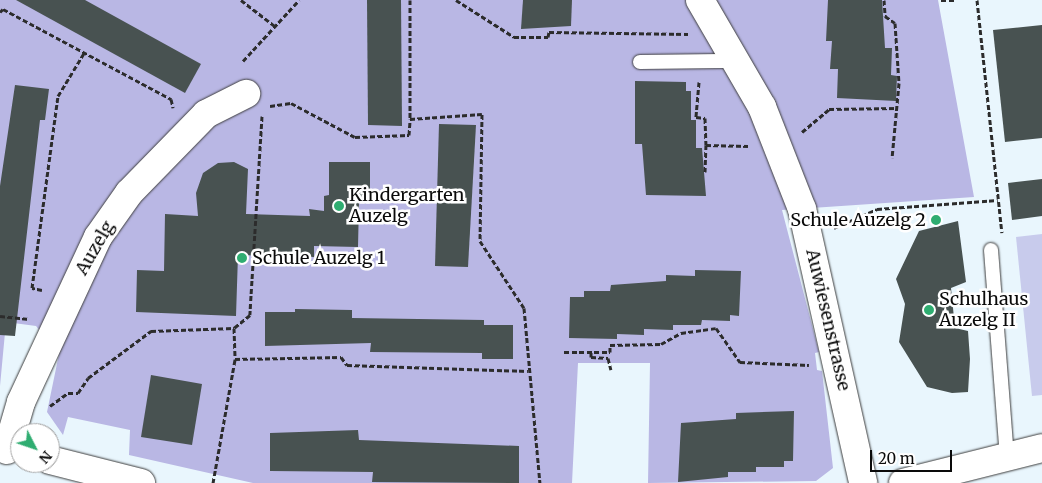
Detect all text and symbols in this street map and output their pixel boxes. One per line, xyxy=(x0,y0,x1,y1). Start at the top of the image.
place label: Kindergarten Auzelg xyxy=(349,185,464,228)
marker: Kindergarten Auzelg xyxy=(333,200,345,212)
place label: Schule Auzelg 2 xyxy=(790,209,926,231)
marker: Schule Auzelg 2 xyxy=(930,214,942,226)
street label: Auzelg xyxy=(71,217,119,279)
place label: Schule Auzelg 1 xyxy=(252,247,385,269)
street label: Auwiesenstrasse xyxy=(801,247,855,393)
marker: Schule Auzelg 1 xyxy=(236,252,248,264)
place label: Schulhaus Auzelg II xyxy=(939,289,1028,332)
marker: Schulhaus Auzelg II xyxy=(923,304,935,316)
north arrow xyxy=(10,423,60,473)
scale bar xyxy=(872,440,954,472)
text: N xyxy=(35,447,56,467)
text: 20 m xyxy=(878,449,915,468)

